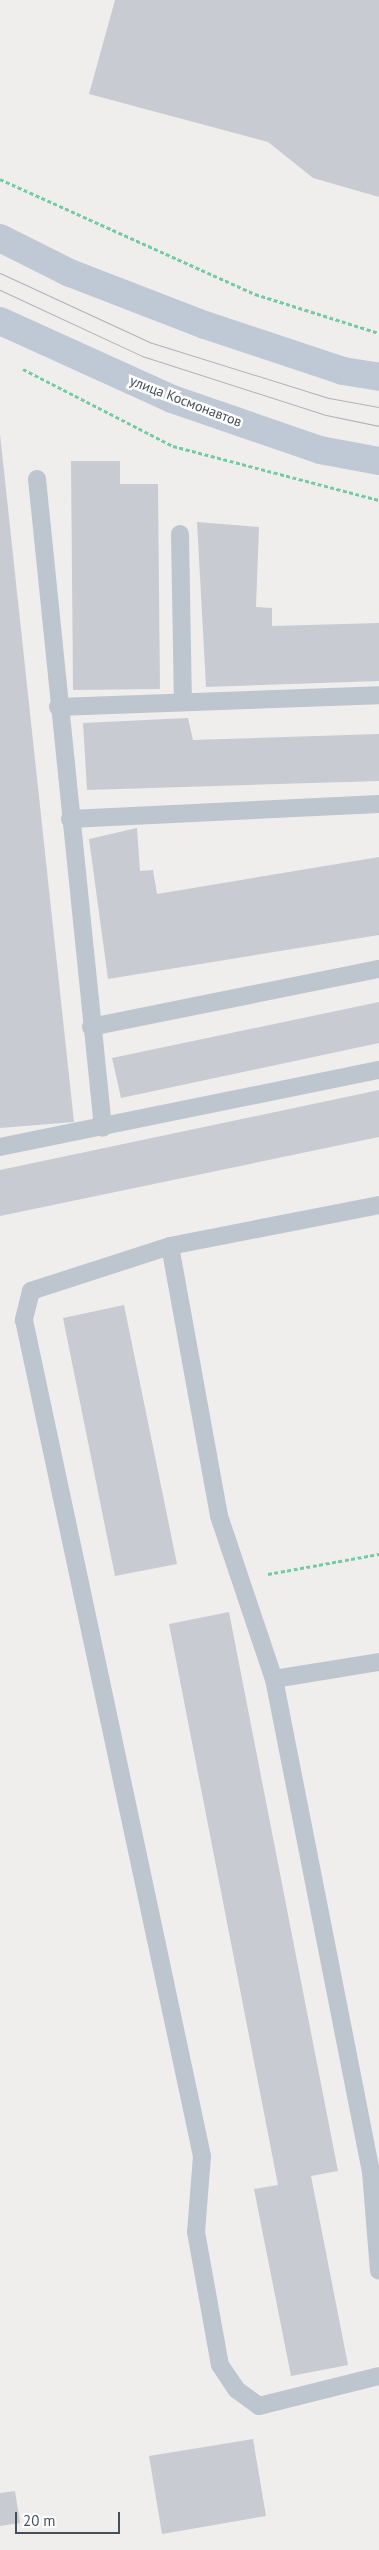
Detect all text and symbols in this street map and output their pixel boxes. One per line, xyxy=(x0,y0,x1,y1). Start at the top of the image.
street label: улица Космонавтов xyxy=(128,372,244,430)
scale bar xyxy=(18,2502,122,2534)
text: 20 m xyxy=(23,2511,56,2530)

